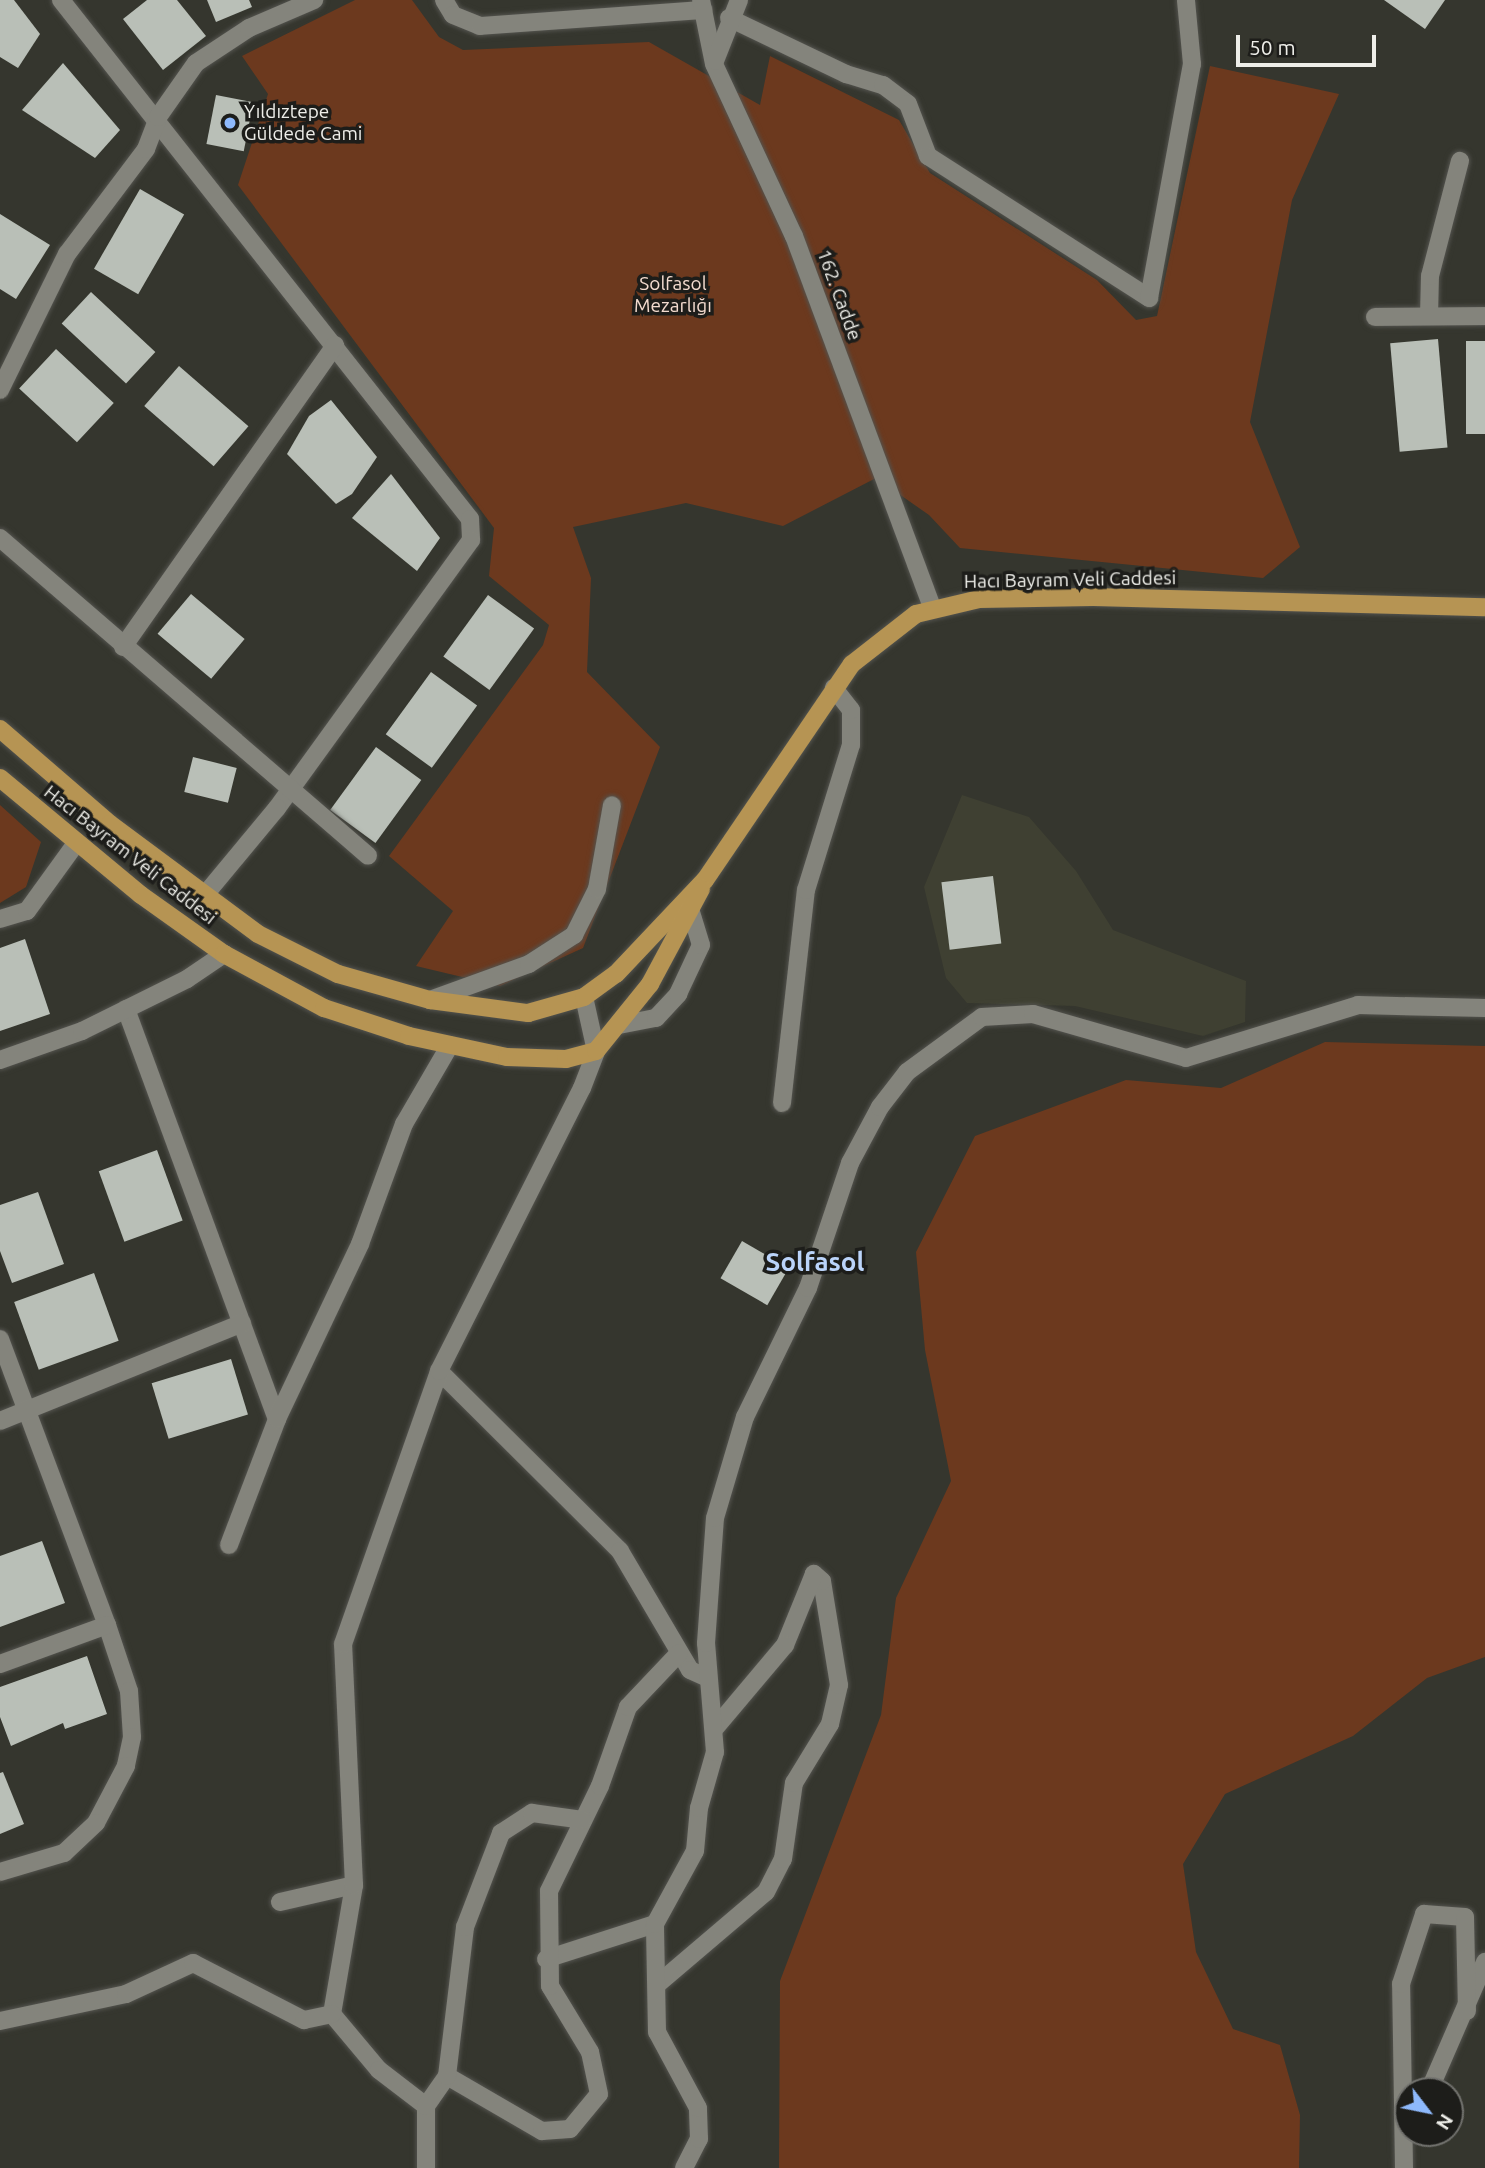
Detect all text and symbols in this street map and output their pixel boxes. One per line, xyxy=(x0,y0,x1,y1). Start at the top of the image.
scale bar xyxy=(1240,21,1380,65)
text: 50 m xyxy=(1249,35,1296,59)
place label: Yıldıztepe Güldede Cami xyxy=(244,101,362,145)
marker: Yıldıztepe Güldede Cami xyxy=(222,115,238,131)
street label: 162. Cadde xyxy=(812,246,866,344)
park label: Solfasol Mezarlığı xyxy=(634,273,712,317)
street label: Hacı Bayram Veli Caddesi xyxy=(964,567,1176,593)
street label: Hacı Bayram Veli Caddesi xyxy=(39,781,221,929)
district label: Solfasol xyxy=(766,1246,864,1278)
north arrow xyxy=(1394,2077,1464,2147)
text: N xyxy=(1432,2110,1458,2134)

